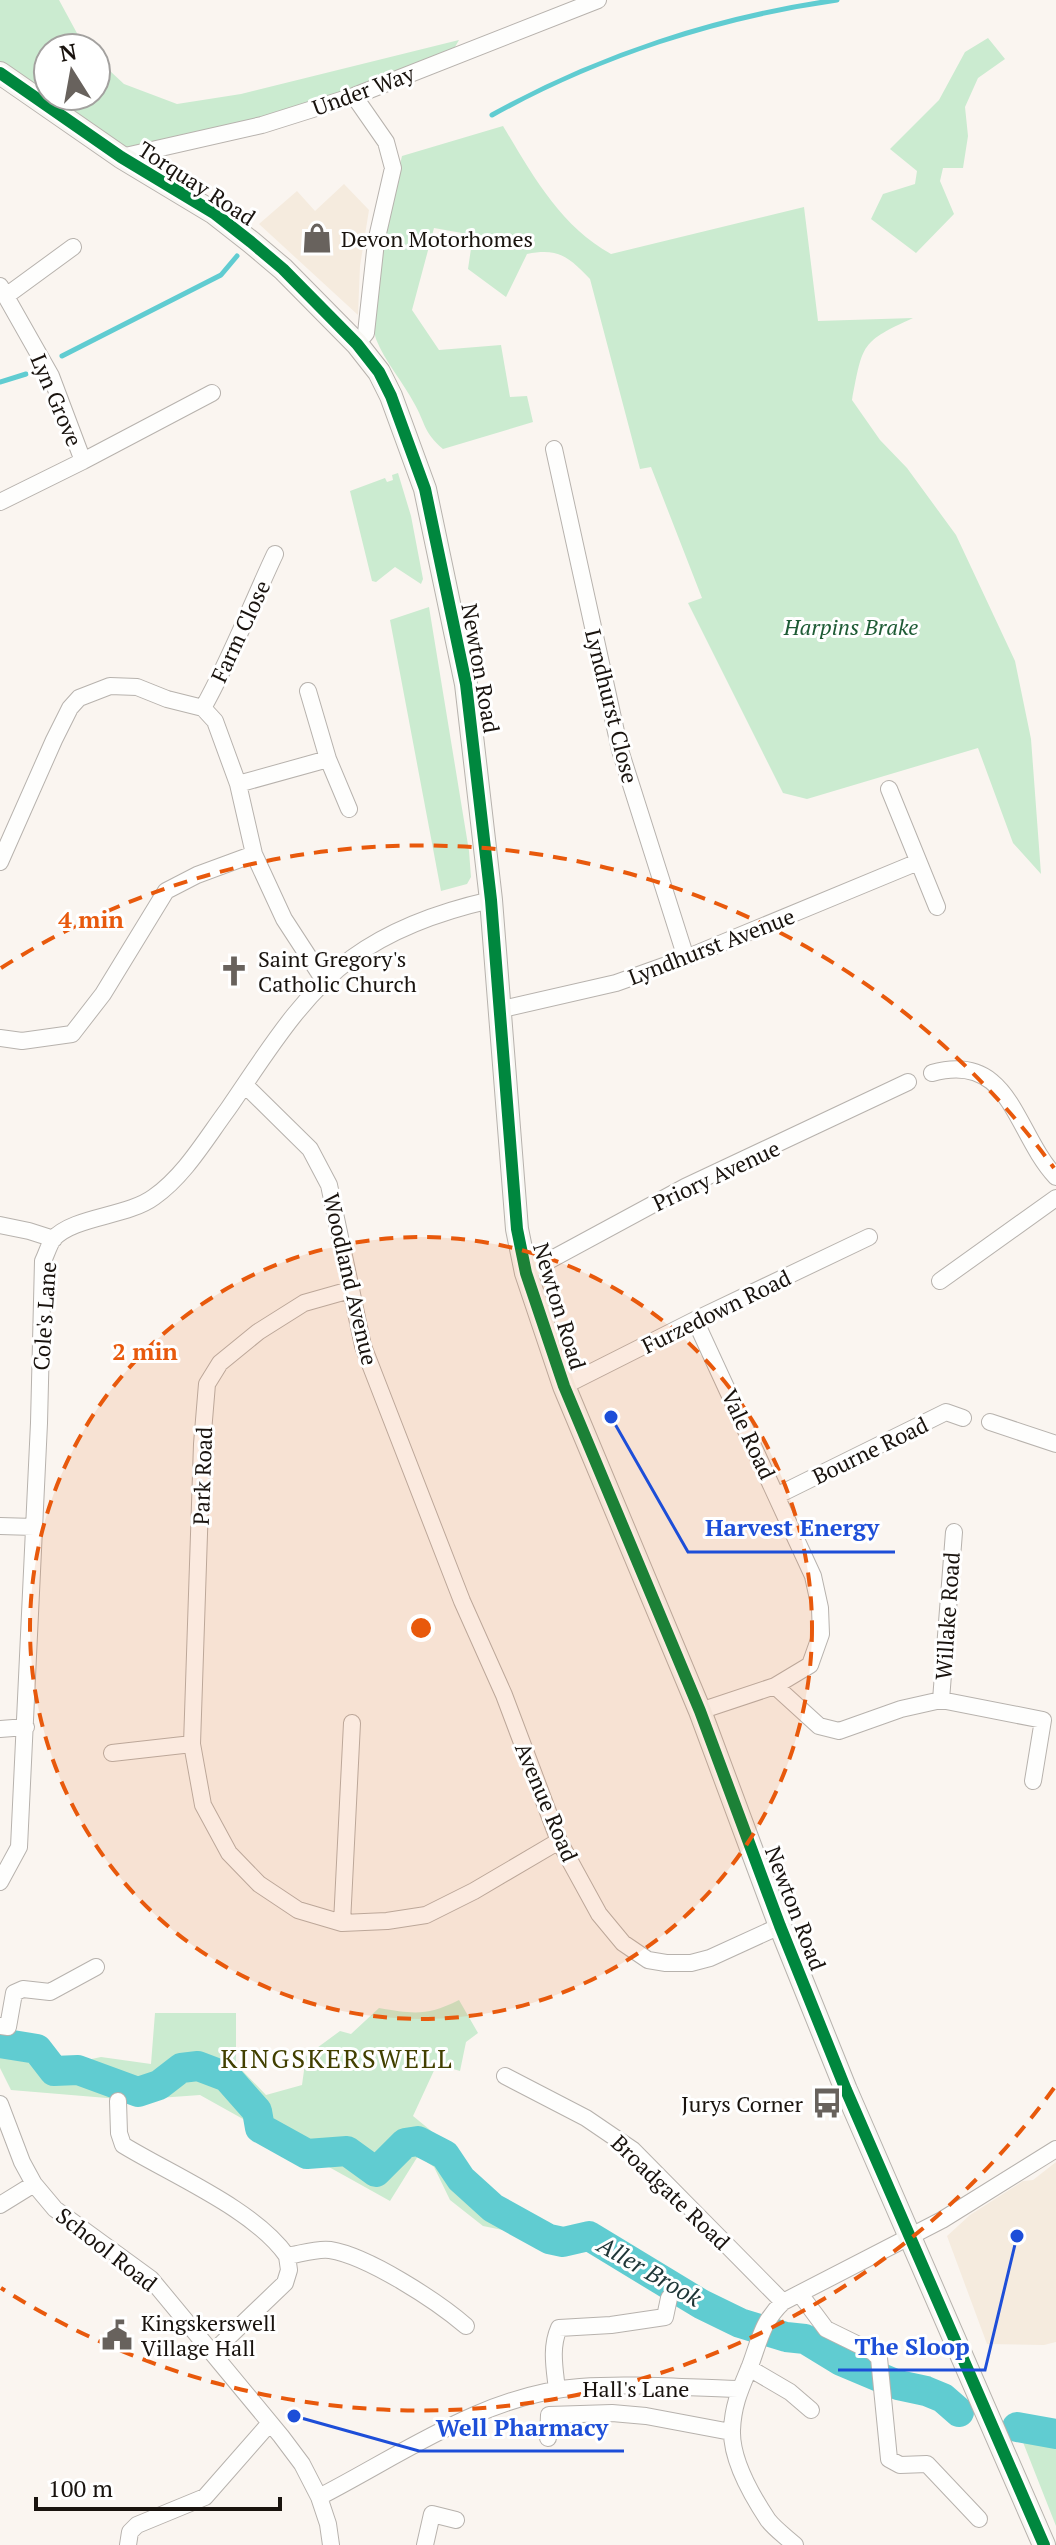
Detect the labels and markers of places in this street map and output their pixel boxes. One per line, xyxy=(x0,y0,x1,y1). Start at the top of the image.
shop icon: Devon Motorhomes xyxy=(300,221,334,255)
place label: Devon Motorhomes xyxy=(341,224,533,253)
place label: Saint Gregory's Catholic Church xyxy=(258,944,417,998)
church icon: Saint Gregory's Catholic Church xyxy=(217,954,251,988)
callout: Harvest Energy xyxy=(688,1504,895,1552)
centre of rings xyxy=(407,1614,435,1642)
bus stop icon: Jurys Corner xyxy=(810,2086,844,2120)
place label: Jurys Corner xyxy=(681,2089,804,2118)
place label: Kingskerswell Village Hall xyxy=(141,2308,276,2362)
public building icon: Kingskerswell Village Hall xyxy=(100,2318,134,2352)
callout: The Sloop xyxy=(838,2322,985,2370)
callout: Well Pharmacy xyxy=(419,2403,624,2451)

